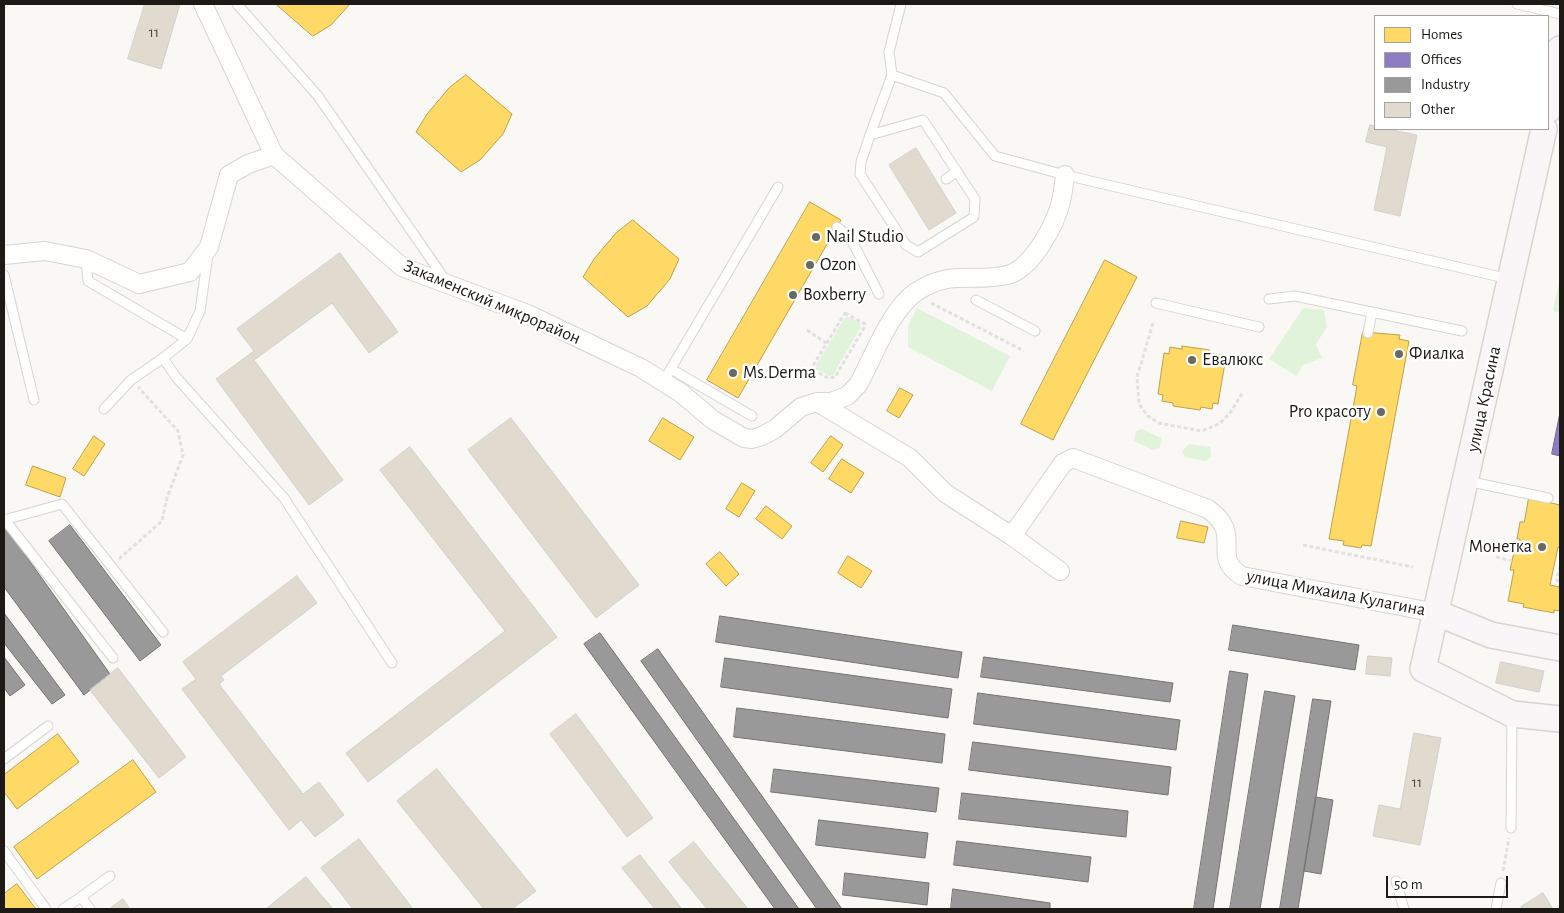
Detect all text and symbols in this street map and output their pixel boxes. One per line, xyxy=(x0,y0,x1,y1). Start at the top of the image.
legend xyxy=(1374,15,1549,130)
house number: 11 xyxy=(149,23,159,41)
text: Homes xyxy=(1421,27,1463,42)
text: Offices xyxy=(1421,52,1462,67)
text: Industry xyxy=(1421,77,1470,92)
text: Other xyxy=(1421,102,1455,117)
place label: Nail Studio xyxy=(826,226,904,248)
marker: Nail Studio xyxy=(810,231,822,243)
place label: Ozon xyxy=(820,254,857,276)
street label: Закаменский микрорайон xyxy=(400,255,584,349)
marker: Ozon xyxy=(804,259,816,271)
place label: Boxberry xyxy=(803,284,866,306)
marker: Boxberry xyxy=(787,289,799,301)
place label: Фиалка xyxy=(1409,343,1465,365)
street label: улица Красина xyxy=(1462,344,1506,454)
marker: Фиалка xyxy=(1393,348,1405,360)
place label: Евалюкс xyxy=(1202,349,1263,371)
marker: Евалюкс xyxy=(1186,354,1198,366)
place label: Ms.Derma xyxy=(743,362,816,384)
marker: Ms.Derma xyxy=(727,367,739,379)
place label: Pro красоту xyxy=(1289,401,1371,423)
marker: Pro красоту xyxy=(1375,406,1387,418)
place label: Монетка xyxy=(1469,536,1532,558)
marker: Монетка xyxy=(1536,541,1548,553)
street label: улица Михаила Кулагина xyxy=(1245,565,1427,621)
house number: 11 xyxy=(1412,773,1422,791)
scale bar xyxy=(1389,866,1512,898)
text: 50 m xyxy=(1394,877,1423,892)

